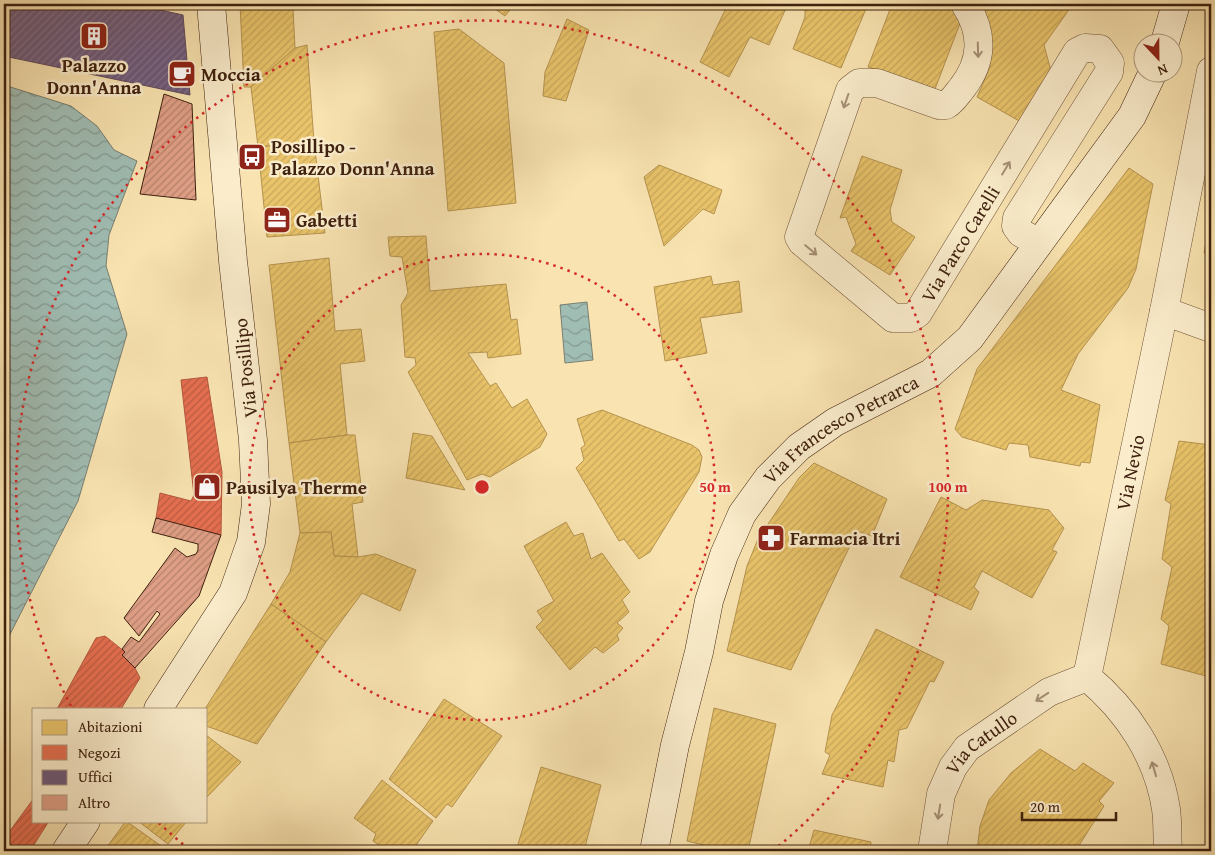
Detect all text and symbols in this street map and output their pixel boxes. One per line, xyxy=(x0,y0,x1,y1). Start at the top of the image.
building icon: Palazzo Donn'Anna xyxy=(79,21,109,51)
north arrow xyxy=(1132,32,1182,82)
one-way arrow xyxy=(974,42,983,58)
place label: Palazzo Donn'Anna xyxy=(47,51,142,101)
cafe icon: Moccia xyxy=(167,59,197,89)
text: N xyxy=(1154,59,1171,81)
place label: Moccia xyxy=(201,60,261,88)
one-way arrow xyxy=(841,93,850,108)
place label: Posillipo - Palazzo Donn'Anna xyxy=(271,132,435,182)
bus stop icon: Posillipo - Palazzo Donn'Anna xyxy=(237,142,267,172)
one-way arrow xyxy=(1002,162,1012,176)
street label: Via Parco Carelli xyxy=(914,180,1006,307)
office icon: Gabetti xyxy=(262,205,292,235)
place label: Gabetti xyxy=(296,206,357,234)
one-way arrow xyxy=(805,244,818,256)
street label: Via Posillipo xyxy=(226,317,264,419)
street label: Via Francesco Petrarca xyxy=(756,368,923,490)
street label: Via Nevio xyxy=(1108,432,1152,513)
shop icon: Pausilya Therme xyxy=(192,472,222,502)
place label: Pausilya Therme xyxy=(226,473,367,501)
text: 50 m xyxy=(699,476,731,497)
text: 100 m xyxy=(928,476,968,497)
centre of rings xyxy=(473,478,491,496)
pharmacy icon: Farmacia Itri xyxy=(756,523,786,553)
place label: Farmacia Itri xyxy=(790,524,900,552)
one-way arrow xyxy=(1036,692,1050,702)
street label: Via Catullo xyxy=(938,704,1023,780)
legend xyxy=(32,708,208,822)
text: Abitazioni xyxy=(78,716,143,737)
text: Negozi xyxy=(78,742,121,763)
one-way arrow xyxy=(1149,762,1159,778)
text: Uffici xyxy=(78,766,113,787)
scale bar xyxy=(1022,790,1116,822)
text: Altro xyxy=(78,792,111,813)
text: 20 m xyxy=(1030,796,1061,817)
one-way arrow xyxy=(933,804,943,820)

